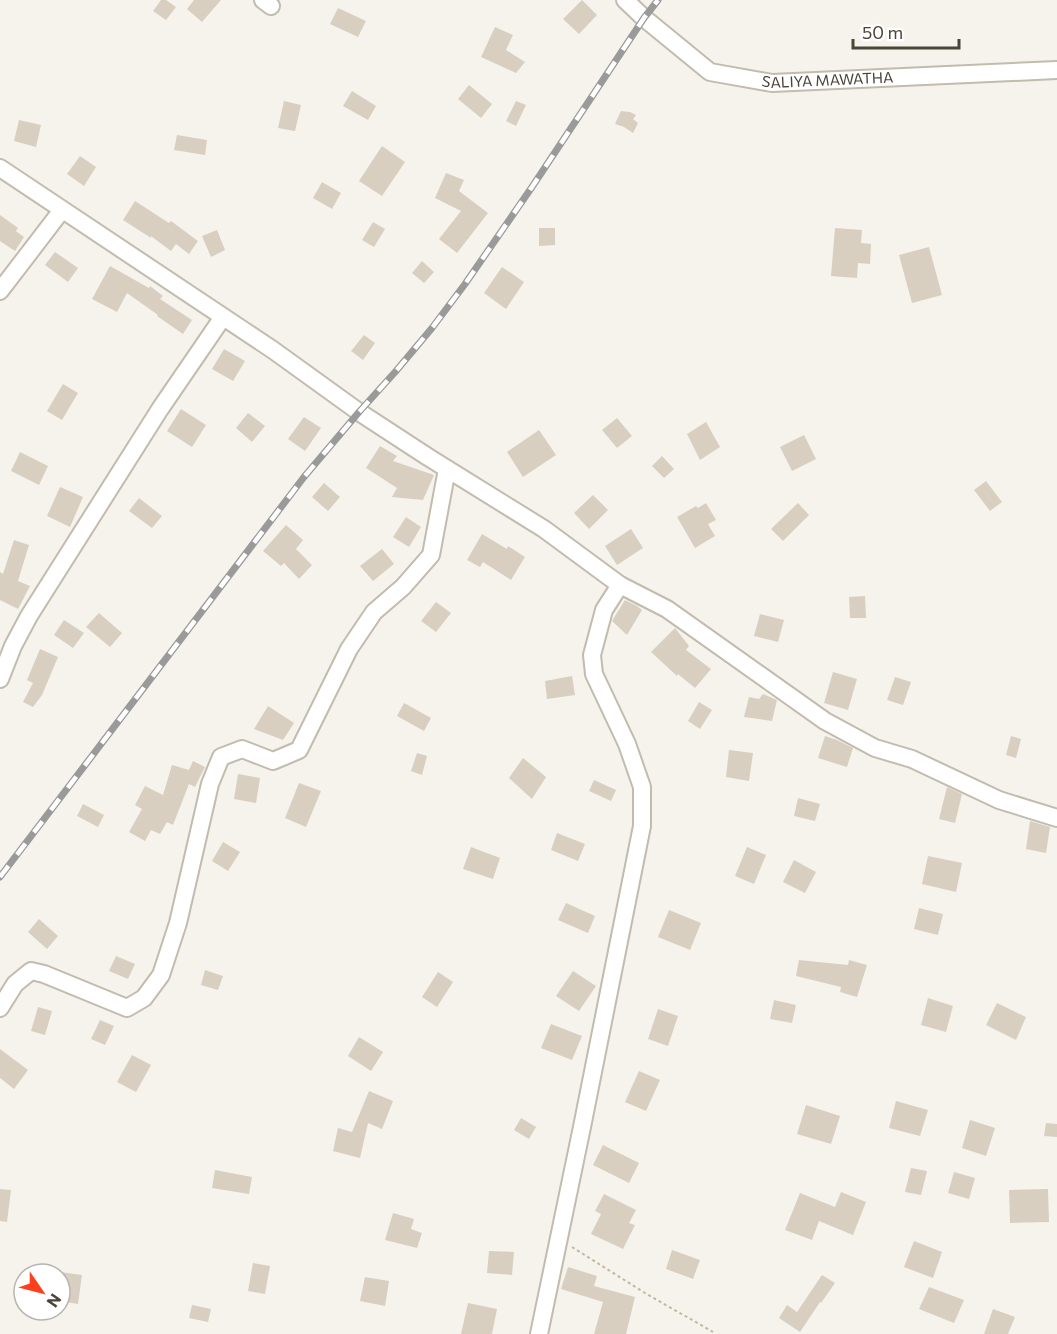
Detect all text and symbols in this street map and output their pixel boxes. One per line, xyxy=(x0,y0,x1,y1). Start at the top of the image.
scale bar xyxy=(853,12,960,50)
text: 50 m xyxy=(862,21,903,43)
street label: SALIYA MAWATHA xyxy=(760,67,894,91)
north arrow xyxy=(12,1262,72,1322)
text: N xyxy=(43,1291,66,1311)

